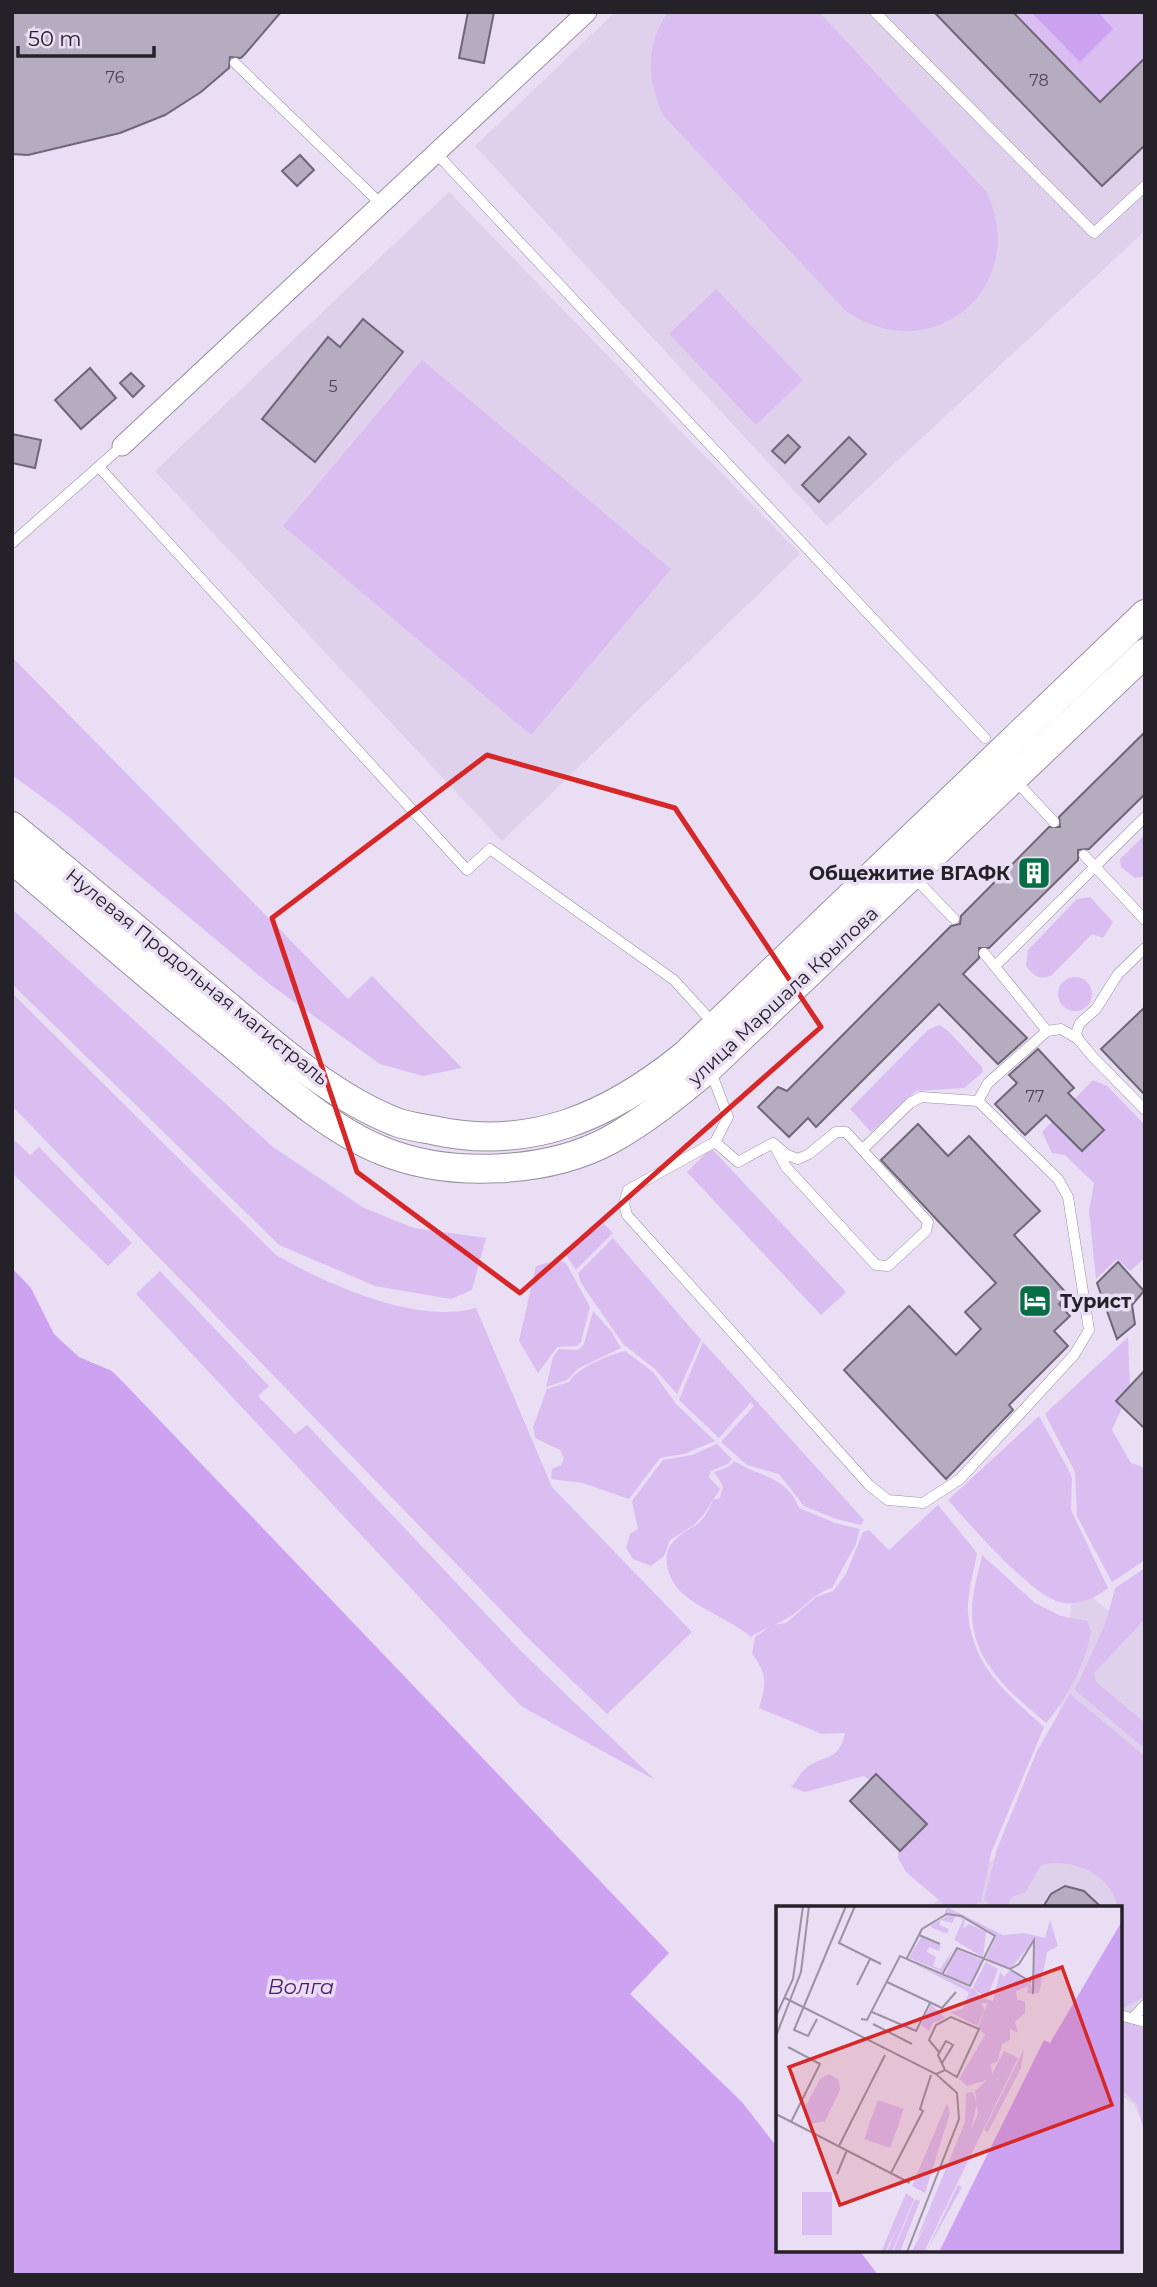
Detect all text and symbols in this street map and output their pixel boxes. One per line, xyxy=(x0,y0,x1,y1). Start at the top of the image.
scale bar xyxy=(18,14,154,58)
text: 50 m xyxy=(28,26,82,51)
house number: 76 xyxy=(106,68,125,87)
house number: 78 xyxy=(1029,71,1049,90)
house number: 5 xyxy=(328,377,338,396)
building icon: Общежитие ВГАФК xyxy=(1015,854,1053,892)
place label: Общежитие ВГАФК xyxy=(809,862,1010,885)
street label: Нулевая Продольная магистраль xyxy=(61,864,333,1090)
street label: улица Маршала Крылова xyxy=(683,902,883,1091)
house number: 77 xyxy=(1026,1087,1044,1106)
hotel icon: Турист xyxy=(1016,1282,1054,1320)
place label: Турист xyxy=(1060,1290,1132,1313)
inset map xyxy=(776,1906,1122,2252)
water label: Волга xyxy=(268,1974,334,1999)

